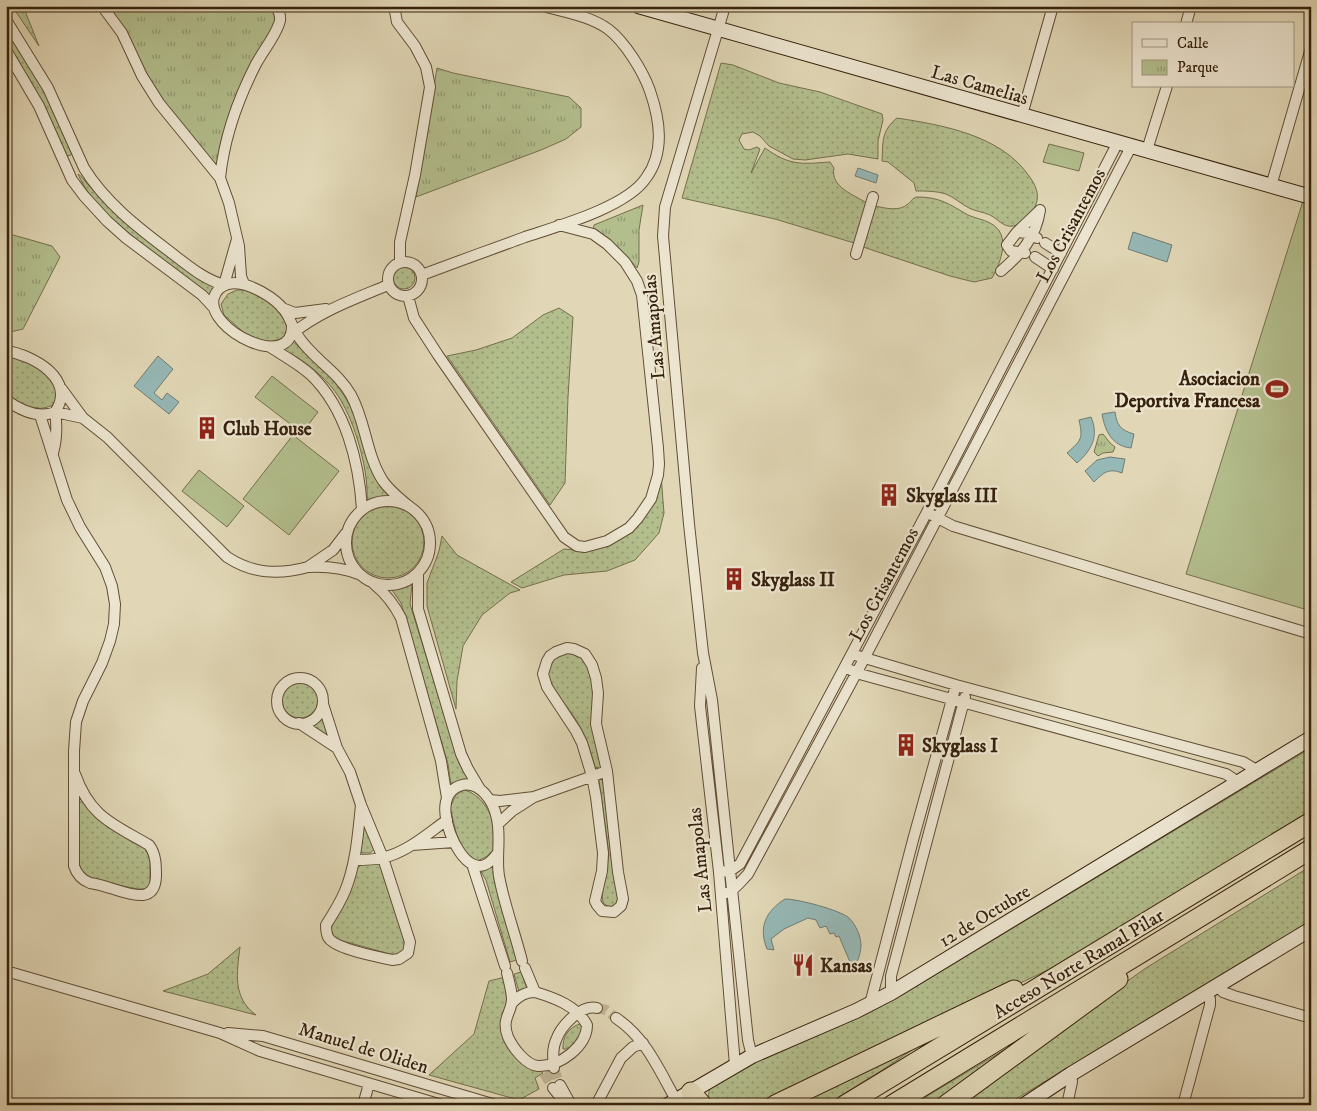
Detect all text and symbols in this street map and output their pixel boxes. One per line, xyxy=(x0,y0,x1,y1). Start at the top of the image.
legend xyxy=(1132,22,1294,88)
text: Calle xyxy=(1177,34,1209,53)
text: Parque xyxy=(1177,58,1218,77)
street label: Las Camelias xyxy=(928,61,1031,110)
street label: Los Crisantemos xyxy=(1032,165,1111,287)
street label: Las Amapolas xyxy=(638,273,671,380)
place label: Asociacion Deportiva Francesa xyxy=(1115,368,1261,413)
sports icon: Asociacion Deportiva Francesa xyxy=(1264,376,1290,402)
building icon: Club House xyxy=(194,415,220,441)
place label: Club House xyxy=(223,418,312,441)
building icon: Skyglass III xyxy=(876,482,902,508)
place label: Skyglass III xyxy=(906,485,998,508)
street label: Los Crisantemos xyxy=(845,524,924,646)
building icon: Skyglass II xyxy=(721,566,747,592)
place label: Skyglass II xyxy=(751,569,835,592)
building icon: Skyglass I xyxy=(893,732,919,758)
place label: Skyglass I xyxy=(922,735,998,758)
street label: Las Amapolas xyxy=(684,806,717,913)
street label: 12 de Octubre xyxy=(935,880,1035,953)
street label: Acceso Norte Ramal Pilar xyxy=(989,904,1168,1024)
restaurant icon: Kansas xyxy=(790,952,816,978)
place label: Kansas xyxy=(820,955,873,978)
street label: Manuel de Oliden xyxy=(296,1018,431,1079)

